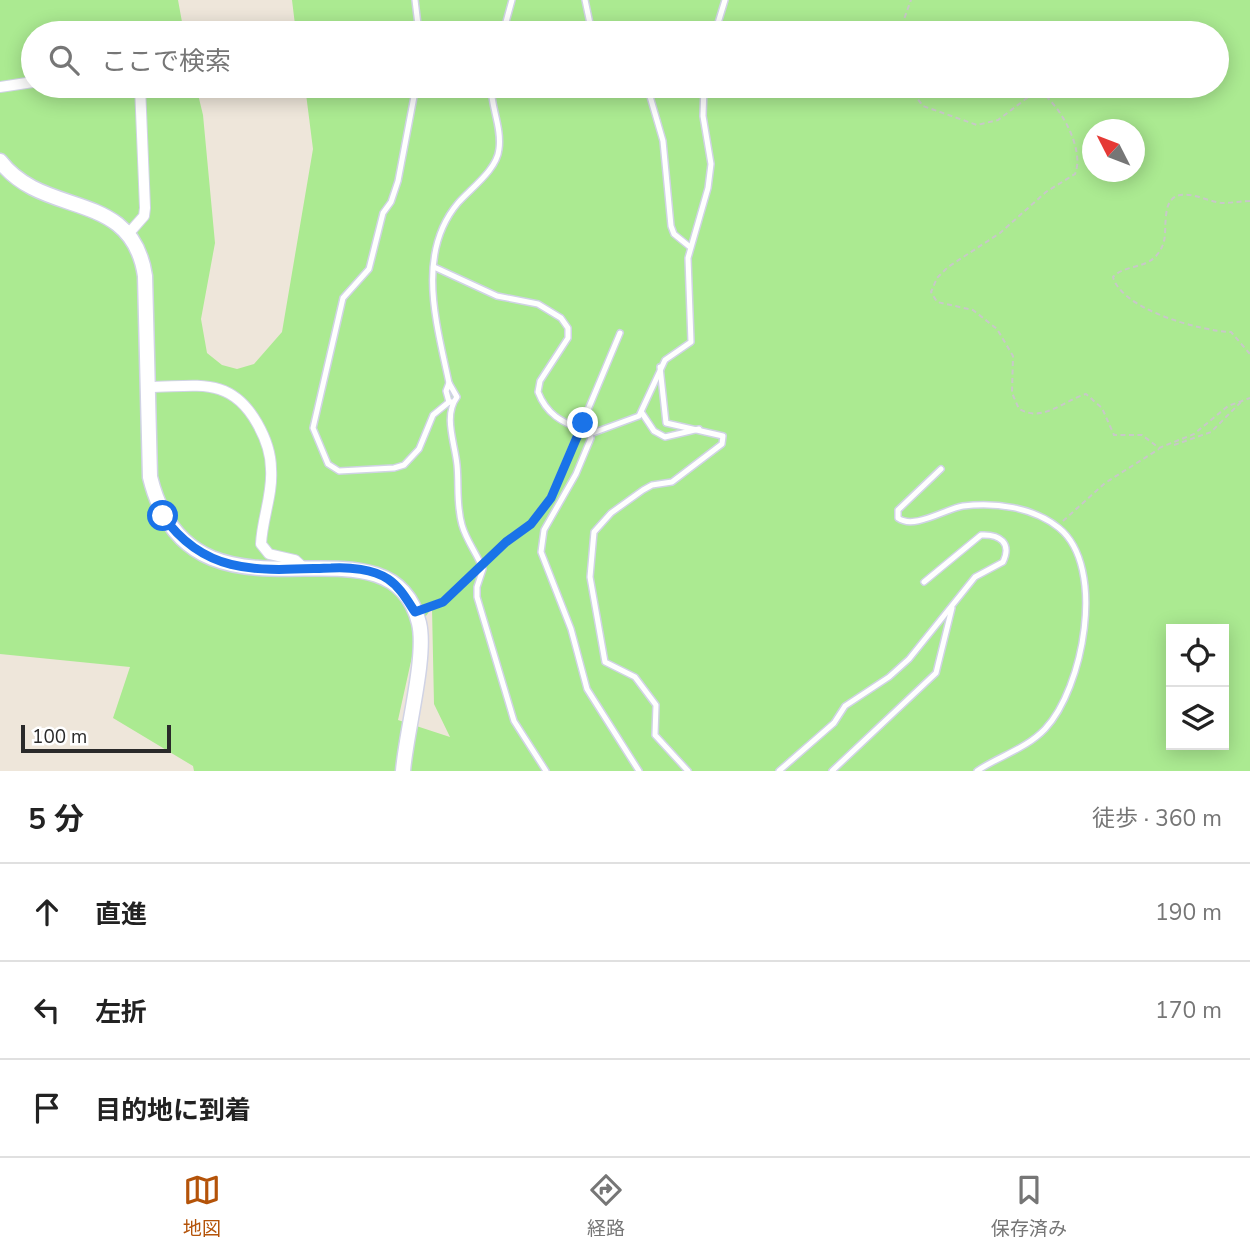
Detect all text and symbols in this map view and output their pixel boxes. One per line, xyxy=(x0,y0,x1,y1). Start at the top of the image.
search box xyxy=(21,21,1229,98)
icon: search xyxy=(45,41,83,79)
text: ここで検索 xyxy=(101,44,231,79)
north arrow xyxy=(1082,119,1145,182)
route end xyxy=(567,407,598,438)
route start xyxy=(147,500,178,531)
map controls xyxy=(1166,624,1229,750)
button: locate xyxy=(1166,624,1229,687)
button: layers xyxy=(1166,687,1229,750)
scale bar xyxy=(21,722,172,754)
text: 100 m xyxy=(32,724,87,750)
text: 5 分 xyxy=(28,799,84,840)
text: 徒歩 · 360 m xyxy=(1092,803,1222,834)
icon: ahead xyxy=(28,893,66,931)
text: 直進 xyxy=(95,897,147,932)
text: 190 m xyxy=(1155,897,1222,928)
icon: left xyxy=(28,991,66,1029)
text: 左折 xyxy=(95,995,147,1030)
text: 170 m xyxy=(1155,995,1222,1026)
icon: arrive xyxy=(28,1089,66,1127)
text: 目的地に到着 xyxy=(95,1093,251,1128)
tab: 地図 xyxy=(183,1171,221,1242)
tab: 経路 xyxy=(587,1171,625,1242)
tab: 保存済み xyxy=(991,1171,1067,1242)

